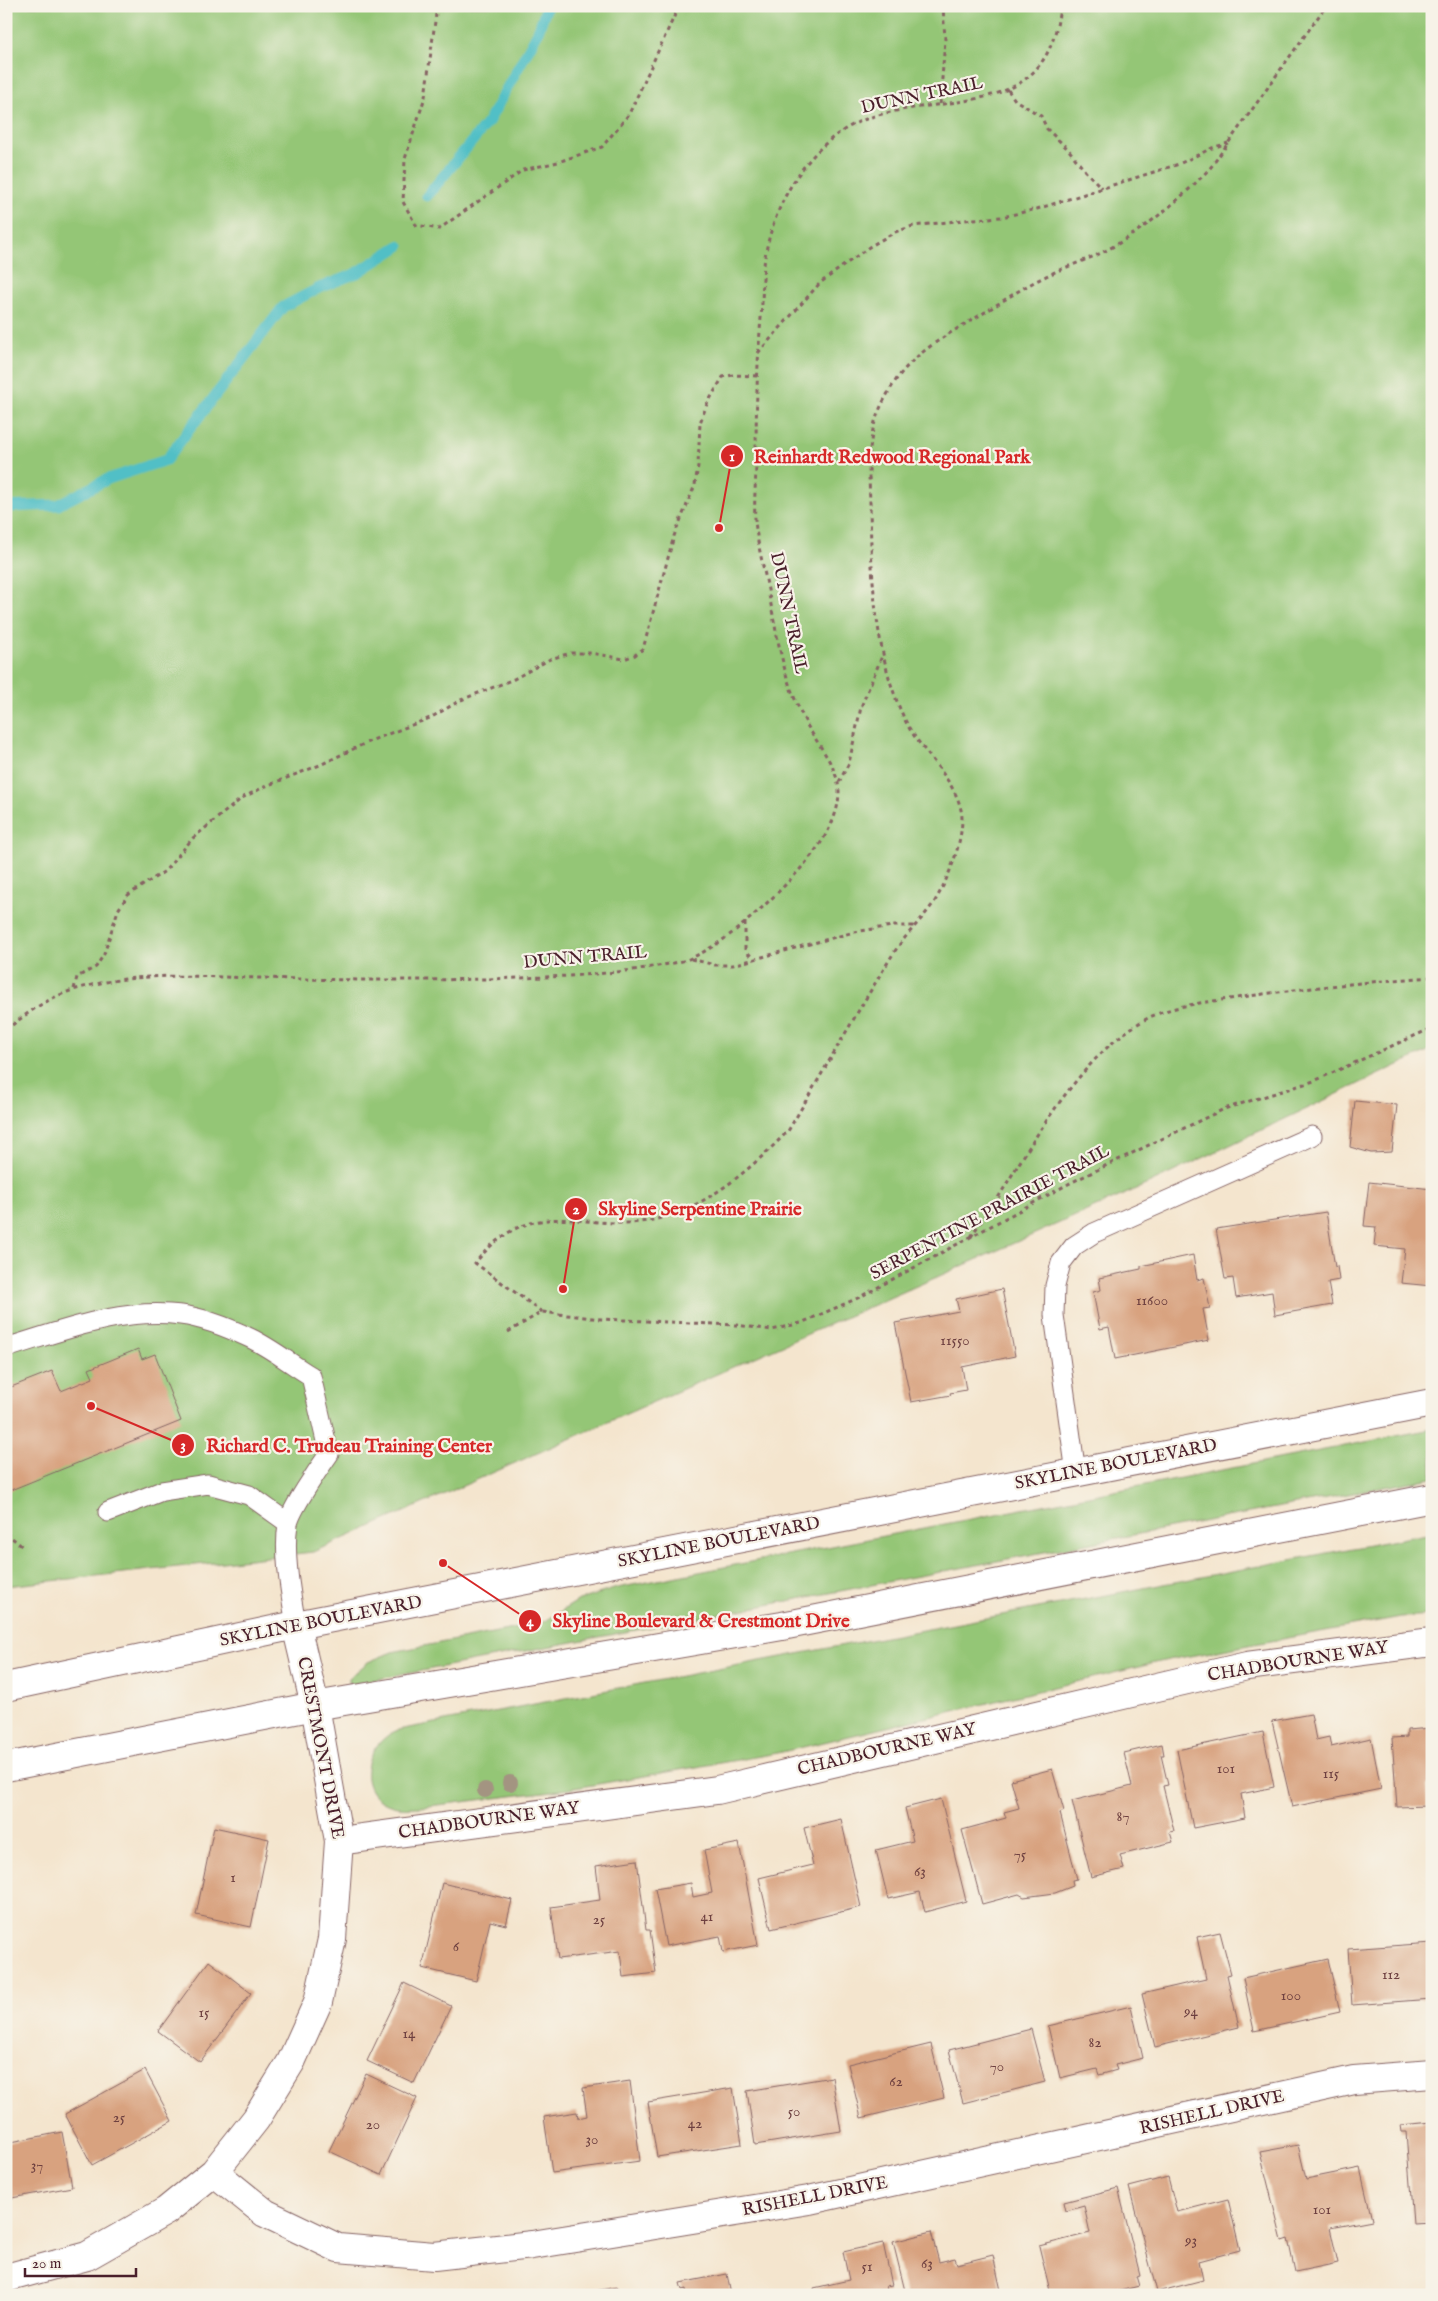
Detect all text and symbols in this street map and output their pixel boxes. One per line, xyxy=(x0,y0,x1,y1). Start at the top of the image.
street label: DUNN TRAIL xyxy=(859,72,985,120)
callout: Reinhardt Redwood Regional Park xyxy=(719,439,1041,473)
text: Reinhardt Redwood Regional Park xyxy=(754,446,1031,470)
text: 1 xyxy=(729,447,735,466)
street label: DUNN TRAIL xyxy=(764,550,812,676)
street label: DUNN TRAIL xyxy=(522,941,648,975)
street label: SERPENTINE PRAIRIE TRAIL xyxy=(866,1140,1114,1286)
callout: Skyline Serpentine Prairie xyxy=(563,1192,812,1226)
text: Skyline Serpentine Prairie xyxy=(598,1198,802,1222)
text: 2 xyxy=(572,1200,580,1219)
house number: 11600 xyxy=(1136,1291,1168,1310)
house number: 11550 xyxy=(940,1331,970,1350)
callout: Richard C. Trudeau Training Center xyxy=(171,1428,502,1462)
street label: SKYLINE BOULEVARD xyxy=(1013,1434,1219,1496)
text: Richard C. Trudeau Training Center xyxy=(206,1435,493,1459)
text: 3 xyxy=(180,1436,186,1455)
street label: SKYLINE BOULEVARD xyxy=(616,1512,822,1574)
street label: SKYLINE BOULEVARD xyxy=(218,1591,424,1653)
callout: Skyline Boulevard & Crestmont Drive xyxy=(517,1604,859,1638)
text: Skyline Boulevard & Crestmont Drive xyxy=(552,1610,850,1634)
text: 4 xyxy=(526,1612,534,1631)
street label: CHADBOURNE WAY xyxy=(1206,1636,1391,1688)
street label: CRESTMONT DRIVE xyxy=(291,1655,349,1841)
street label: CHADBOURNE WAY xyxy=(795,1718,979,1782)
house number: 101 xyxy=(1217,1759,1235,1778)
house number: 115 xyxy=(1323,1764,1340,1783)
street label: CHADBOURNE WAY xyxy=(397,1797,582,1845)
house number: 87 xyxy=(1117,1807,1129,1826)
house number: 75 xyxy=(1014,1845,1027,1864)
house number: 63 xyxy=(914,1862,926,1881)
house number: 1 xyxy=(230,1868,236,1887)
house number: 41 xyxy=(701,1907,713,1926)
house number: 25 xyxy=(593,1910,606,1929)
house number: 6 xyxy=(453,1937,460,1956)
house number: 112 xyxy=(1382,1965,1400,1984)
house number: 100 xyxy=(1281,1986,1301,2005)
house number: 94 xyxy=(1183,2002,1199,2021)
house number: 15 xyxy=(198,2003,210,2022)
house number: 14 xyxy=(403,2024,416,2043)
house number: 82 xyxy=(1089,2033,1101,2052)
house number: 70 xyxy=(990,2057,1004,2076)
house number: 62 xyxy=(889,2072,903,2091)
street label: RISHELL DRIVE xyxy=(1137,2085,1287,2141)
house number: 50 xyxy=(788,2102,800,2121)
house number: 25 xyxy=(113,2108,126,2127)
house number: 42 xyxy=(688,2114,702,2133)
house number: 20 xyxy=(366,2115,380,2134)
house number: 30 xyxy=(586,2130,598,2149)
house number: 37 xyxy=(31,2156,43,2175)
street label: RISHELL DRIVE xyxy=(740,2172,890,2222)
house number: 101 xyxy=(1313,2200,1331,2219)
house number: 93 xyxy=(1184,2231,1197,2250)
scale bar xyxy=(25,2246,136,2278)
text: 20 m xyxy=(32,2254,62,2273)
house number: 63 xyxy=(921,2254,933,2273)
house number: 51 xyxy=(861,2257,873,2276)

